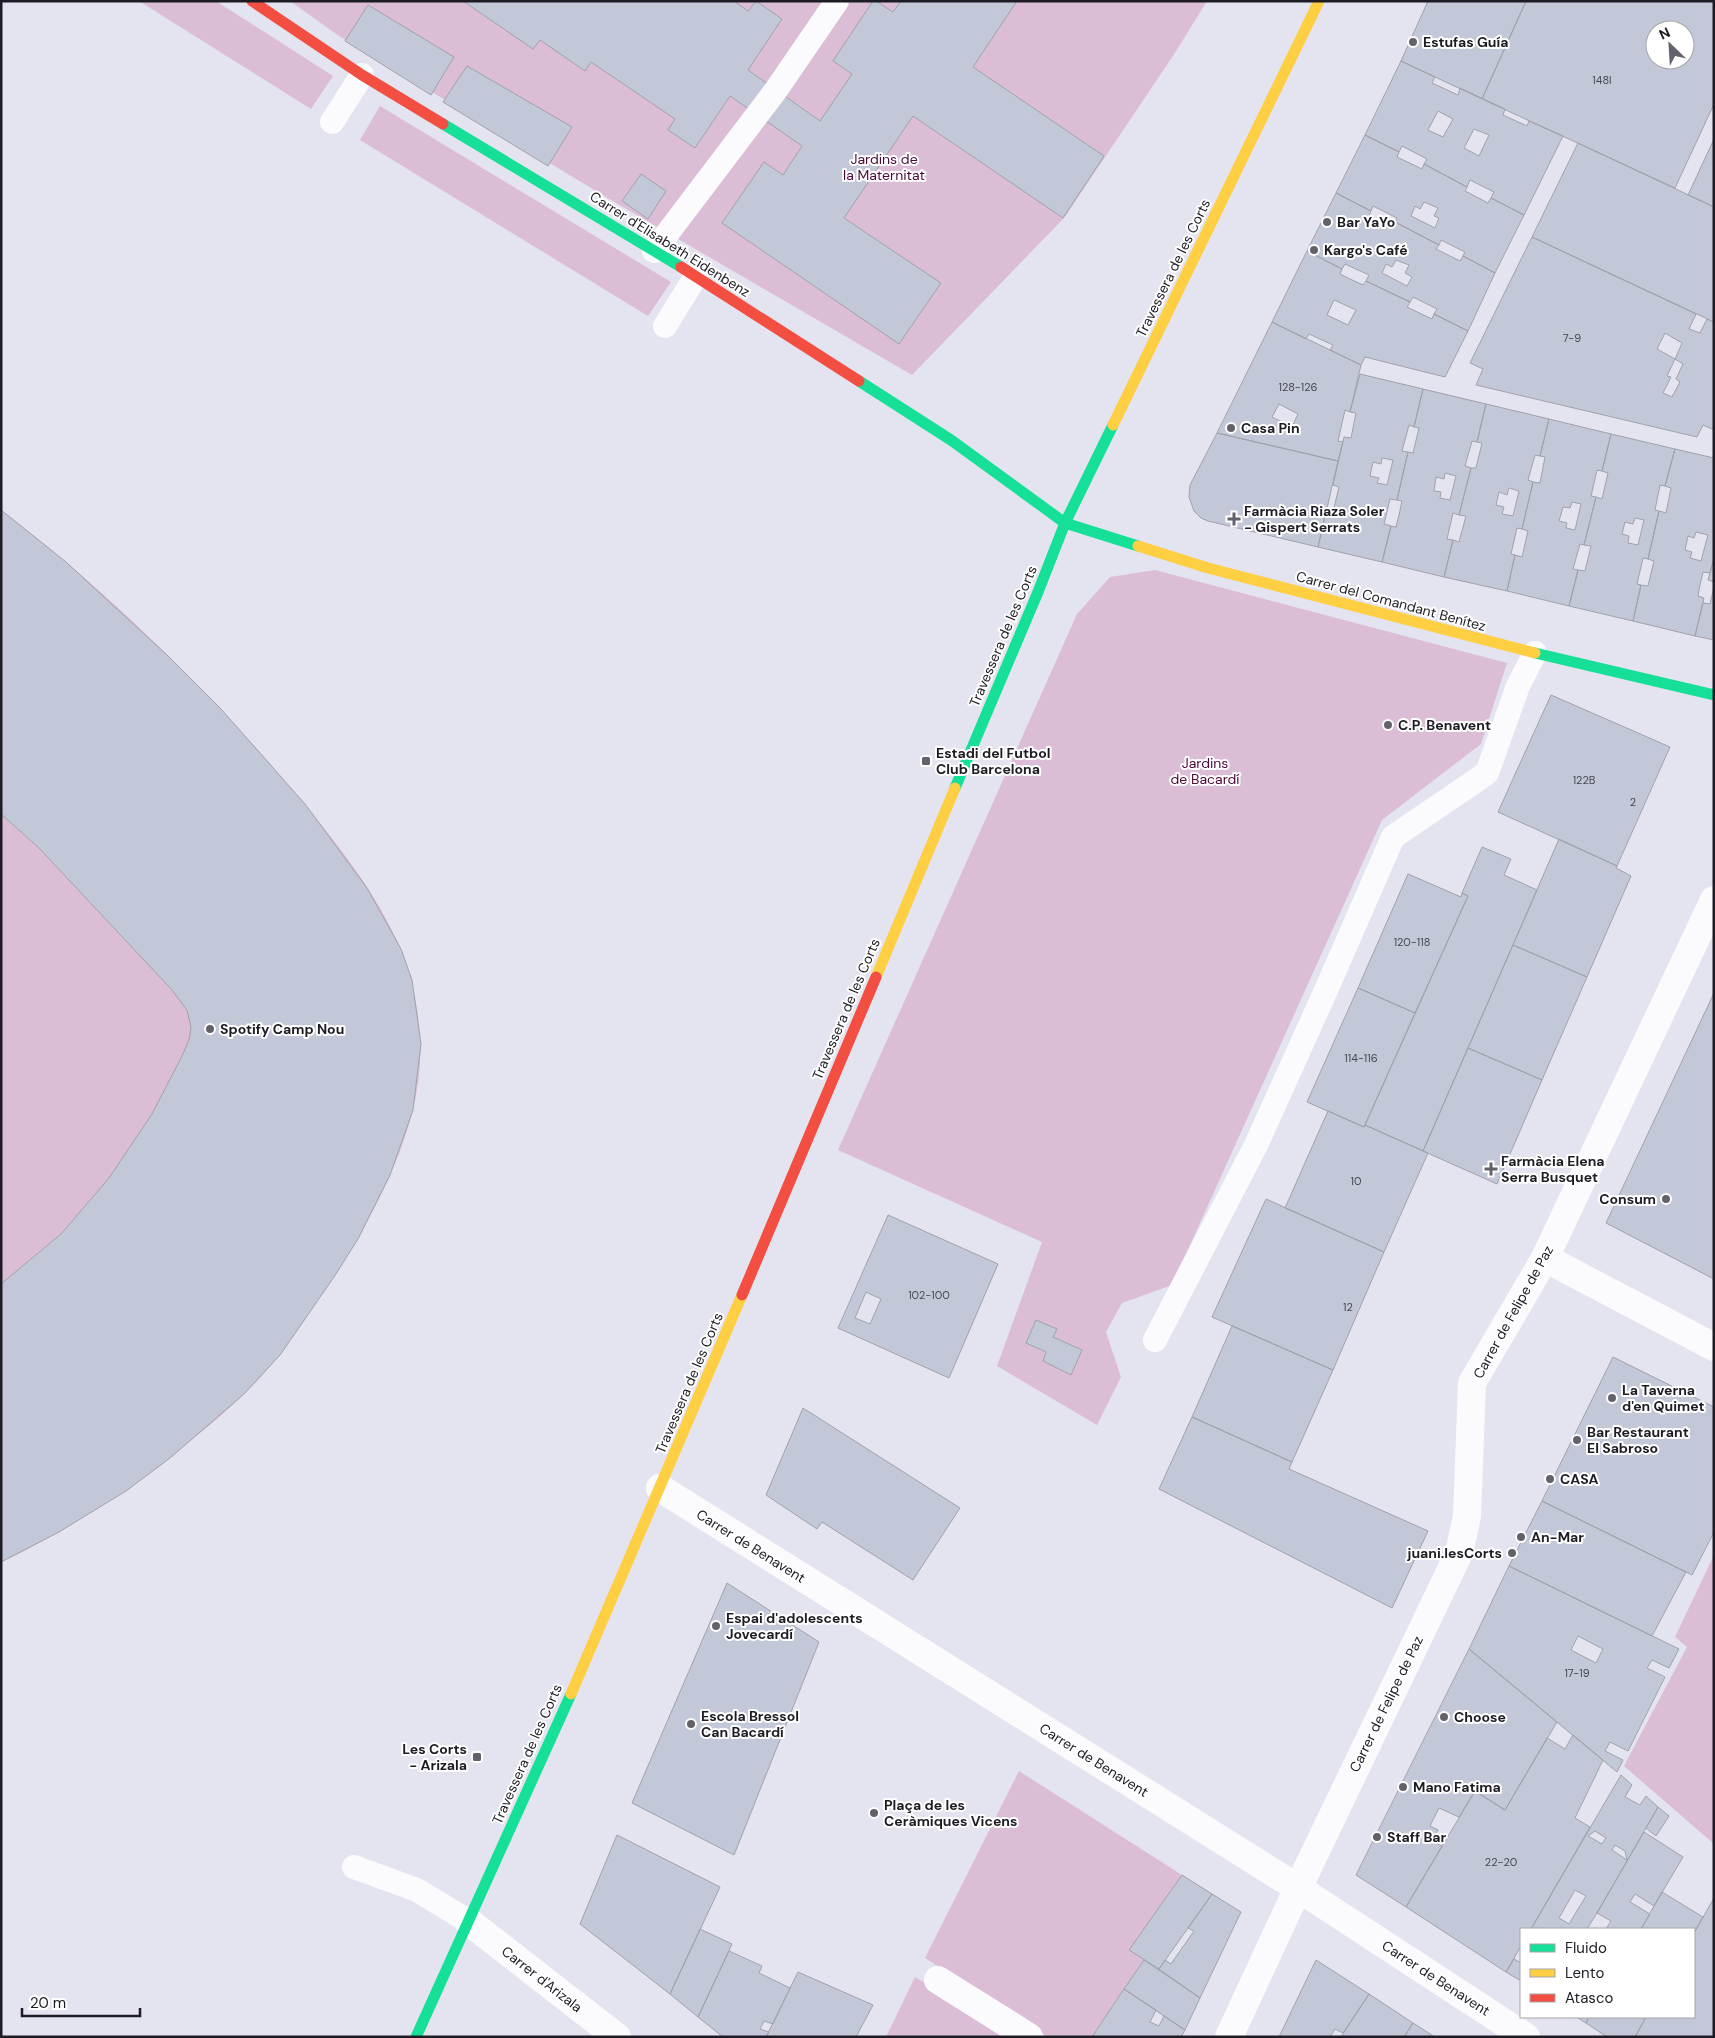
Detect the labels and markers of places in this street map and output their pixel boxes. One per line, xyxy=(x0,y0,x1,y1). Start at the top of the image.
place label: Estufas Guía xyxy=(1423,33,1508,51)
marker: Estufas Guía xyxy=(1407,36,1419,48)
place label: Bar YaYo xyxy=(1337,213,1395,231)
marker: Bar YaYo xyxy=(1321,216,1333,228)
place label: Kargo's Café xyxy=(1324,241,1408,259)
marker: Kargo's Café xyxy=(1308,244,1320,256)
place label: Casa Pin xyxy=(1241,419,1300,437)
marker: Casa Pin xyxy=(1225,422,1237,434)
place label: Farmàcia Riaza Soler - Gispert Serrats xyxy=(1244,502,1385,536)
marker: Farmàcia Riaza Soler - Gispert Serrats xyxy=(1228,513,1240,525)
place label: C.P. Benavent xyxy=(1398,716,1491,734)
marker: C.P. Benavent xyxy=(1382,719,1394,731)
place label: Estadi del Futbol Club Barcelona xyxy=(936,744,1051,778)
marker: Estadi del Futbol Club Barcelona xyxy=(920,755,932,767)
place label: Spotify Camp Nou xyxy=(220,1020,344,1038)
marker: Spotify Camp Nou xyxy=(204,1023,216,1035)
place label: Farmàcia Elena Serra Busquet xyxy=(1501,1152,1604,1186)
marker: Farmàcia Elena Serra Busquet xyxy=(1485,1163,1497,1175)
place label: Consum xyxy=(1599,1190,1656,1208)
marker: Consum xyxy=(1660,1193,1672,1205)
place label: La Taverna d'en Quimet xyxy=(1622,1381,1705,1415)
marker: La Taverna d'en Quimet xyxy=(1606,1392,1618,1404)
place label: Bar Restaurant El Sabroso xyxy=(1587,1423,1689,1457)
marker: Bar Restaurant El Sabroso xyxy=(1571,1434,1583,1446)
place label: CASA xyxy=(1560,1470,1599,1488)
marker: CASA xyxy=(1544,1473,1556,1485)
place label: An-Mar xyxy=(1531,1528,1584,1546)
marker: An-Mar xyxy=(1515,1531,1527,1543)
place label: juani.lesCorts xyxy=(1407,1544,1502,1562)
marker: juani.lesCorts xyxy=(1506,1547,1518,1559)
place label: Espai d'adolescents Jovecardí xyxy=(726,1609,863,1643)
marker: Espai d'adolescents Jovecardí xyxy=(710,1620,722,1632)
place label: Escola Bressol Can Bacardí xyxy=(701,1707,799,1741)
place label: Choose xyxy=(1454,1708,1506,1726)
marker: Choose xyxy=(1438,1711,1450,1723)
marker: Escola Bressol Can Bacardí xyxy=(685,1718,697,1730)
place label: Les Corts - Arizala xyxy=(402,1740,467,1774)
marker: Les Corts - Arizala xyxy=(471,1751,483,1763)
place label: Mano Fatima xyxy=(1413,1778,1501,1796)
marker: Mano Fatima xyxy=(1397,1781,1409,1793)
place label: Plaça de les Ceràmiques Vicens xyxy=(884,1796,1017,1830)
marker: Plaça de les Ceràmiques Vicens xyxy=(868,1807,880,1819)
place label: Staff Bar xyxy=(1387,1828,1447,1846)
marker: Staff Bar xyxy=(1371,1831,1383,1843)

